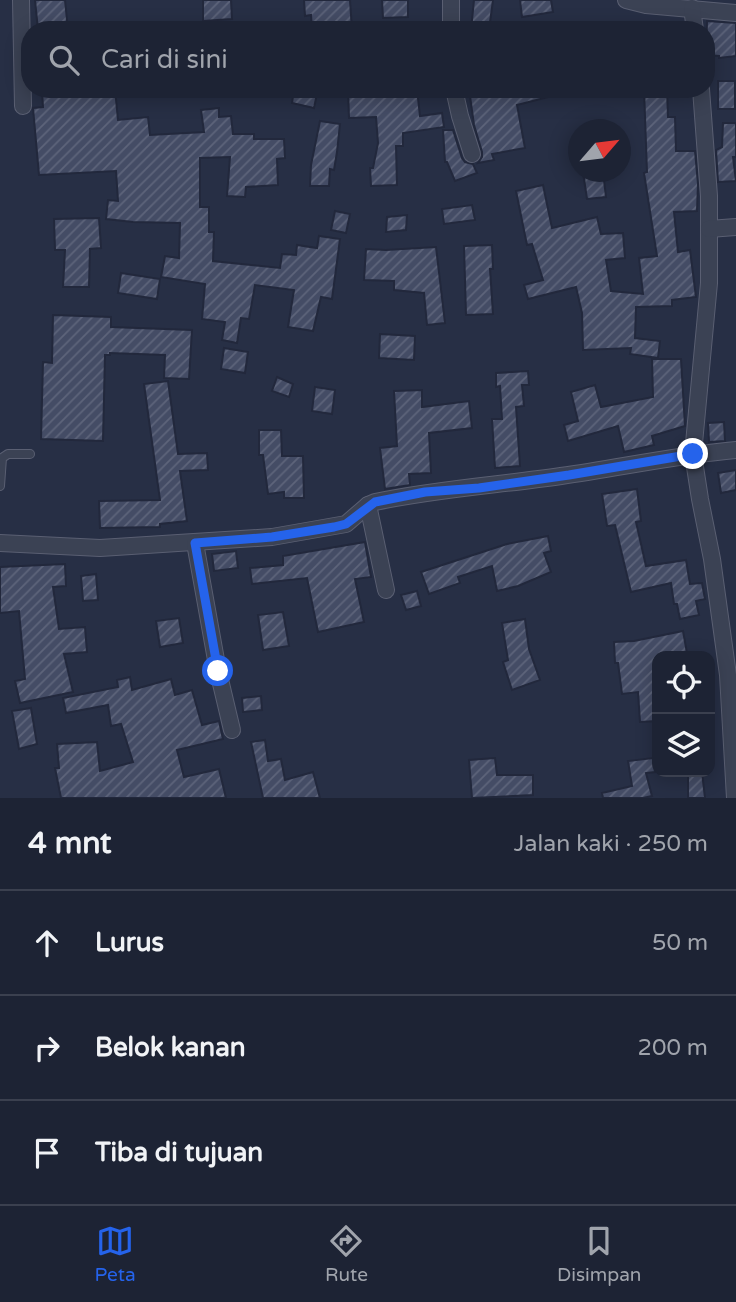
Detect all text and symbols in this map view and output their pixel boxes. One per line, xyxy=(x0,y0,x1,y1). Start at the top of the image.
search box xyxy=(21,21,715,98)
icon: search xyxy=(45,41,83,79)
text: Cari di sini xyxy=(101,44,228,75)
north arrow xyxy=(568,119,631,182)
route end xyxy=(677,438,708,469)
map controls xyxy=(652,651,715,777)
button: locate xyxy=(652,651,715,714)
route start xyxy=(202,655,233,686)
button: layers xyxy=(652,714,715,777)
text: 4 mnt xyxy=(28,825,112,862)
text: Jalan kaki · 250 m xyxy=(514,830,708,858)
icon: ahead xyxy=(28,924,66,962)
text: Lurus xyxy=(95,927,164,958)
text: 50 m xyxy=(652,929,708,957)
icon: right xyxy=(28,1029,66,1067)
text: Belok kanan xyxy=(95,1032,246,1063)
text: 200 m xyxy=(638,1034,708,1062)
icon: arrive xyxy=(28,1134,66,1172)
text: Tiba di tujuan xyxy=(95,1137,263,1168)
tab: Peta xyxy=(95,1222,136,1286)
tab: Rute xyxy=(325,1222,368,1286)
tab: Disimpan xyxy=(557,1222,641,1286)

